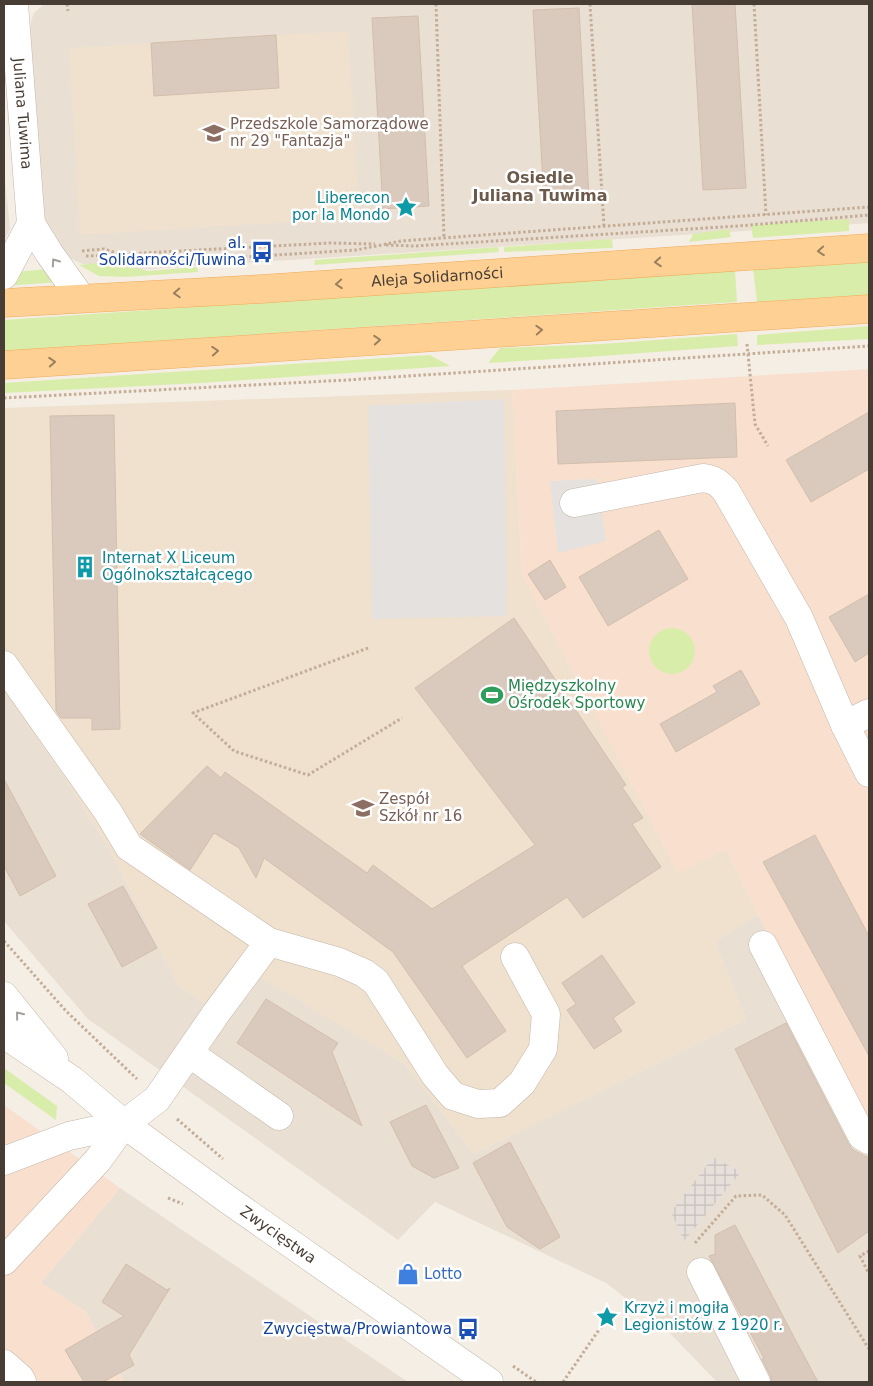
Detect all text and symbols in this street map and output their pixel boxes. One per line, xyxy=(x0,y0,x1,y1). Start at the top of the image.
street label: Juliana Tuwima xyxy=(9,56,36,170)
place label: Przedszkole Samorządowe nr 29 "Fantazja" xyxy=(230,115,429,150)
school or university icon: Przedszkole Samorządowe nr 29 "Fantazja" xyxy=(201,120,227,146)
district label: Osiedle Juliana Tuwima xyxy=(471,168,608,205)
place label: Liberecon por la Mondo xyxy=(292,189,390,224)
place icon: Liberecon por la Mondo xyxy=(393,194,419,220)
place label: al. Solidarności/Tuwina xyxy=(99,234,246,269)
bus stop icon: al. Solidarności/Tuwina xyxy=(249,239,275,265)
one-way arrow xyxy=(816,245,824,256)
one-way arrow xyxy=(654,256,662,267)
one-way arrow xyxy=(53,259,61,268)
street label: Aleja Solidarności xyxy=(371,264,504,291)
one-way arrow xyxy=(335,278,343,289)
one-way arrow xyxy=(173,288,181,299)
one-way arrow xyxy=(535,325,543,336)
one-way arrow xyxy=(373,335,381,346)
one-way arrow xyxy=(211,346,219,357)
one-way arrow xyxy=(49,356,57,367)
place label: Internat X Liceum Ogólnokształcącego xyxy=(102,549,253,584)
building icon: Internat X Liceum Ogólnokształcącego xyxy=(72,554,98,580)
place label: Międzyszkolny Ośrodek Sportowy xyxy=(508,677,646,712)
sports icon: Międzyszkolny Ośrodek Sportowy xyxy=(479,682,505,708)
place label: Zespół Szkół nr 16 xyxy=(379,790,462,825)
school or university icon: Zespół Szkół nr 16 xyxy=(350,795,376,821)
one-way arrow xyxy=(16,1012,25,1021)
street label: Zwycięstwa xyxy=(237,1202,319,1267)
shop icon: Lotto xyxy=(395,1261,421,1287)
place label: Lotto xyxy=(424,1265,462,1283)
place label: Krzyż i mogiła Legionistów z 1920 r. xyxy=(624,1299,783,1334)
place icon: Krzyż i mogiła Legionistów z 1920 r. xyxy=(594,1304,620,1330)
bus stop icon: Zwycięstwa/Prowiantowa xyxy=(455,1316,481,1342)
place label: Zwycięstwa/Prowiantowa xyxy=(263,1320,452,1338)

